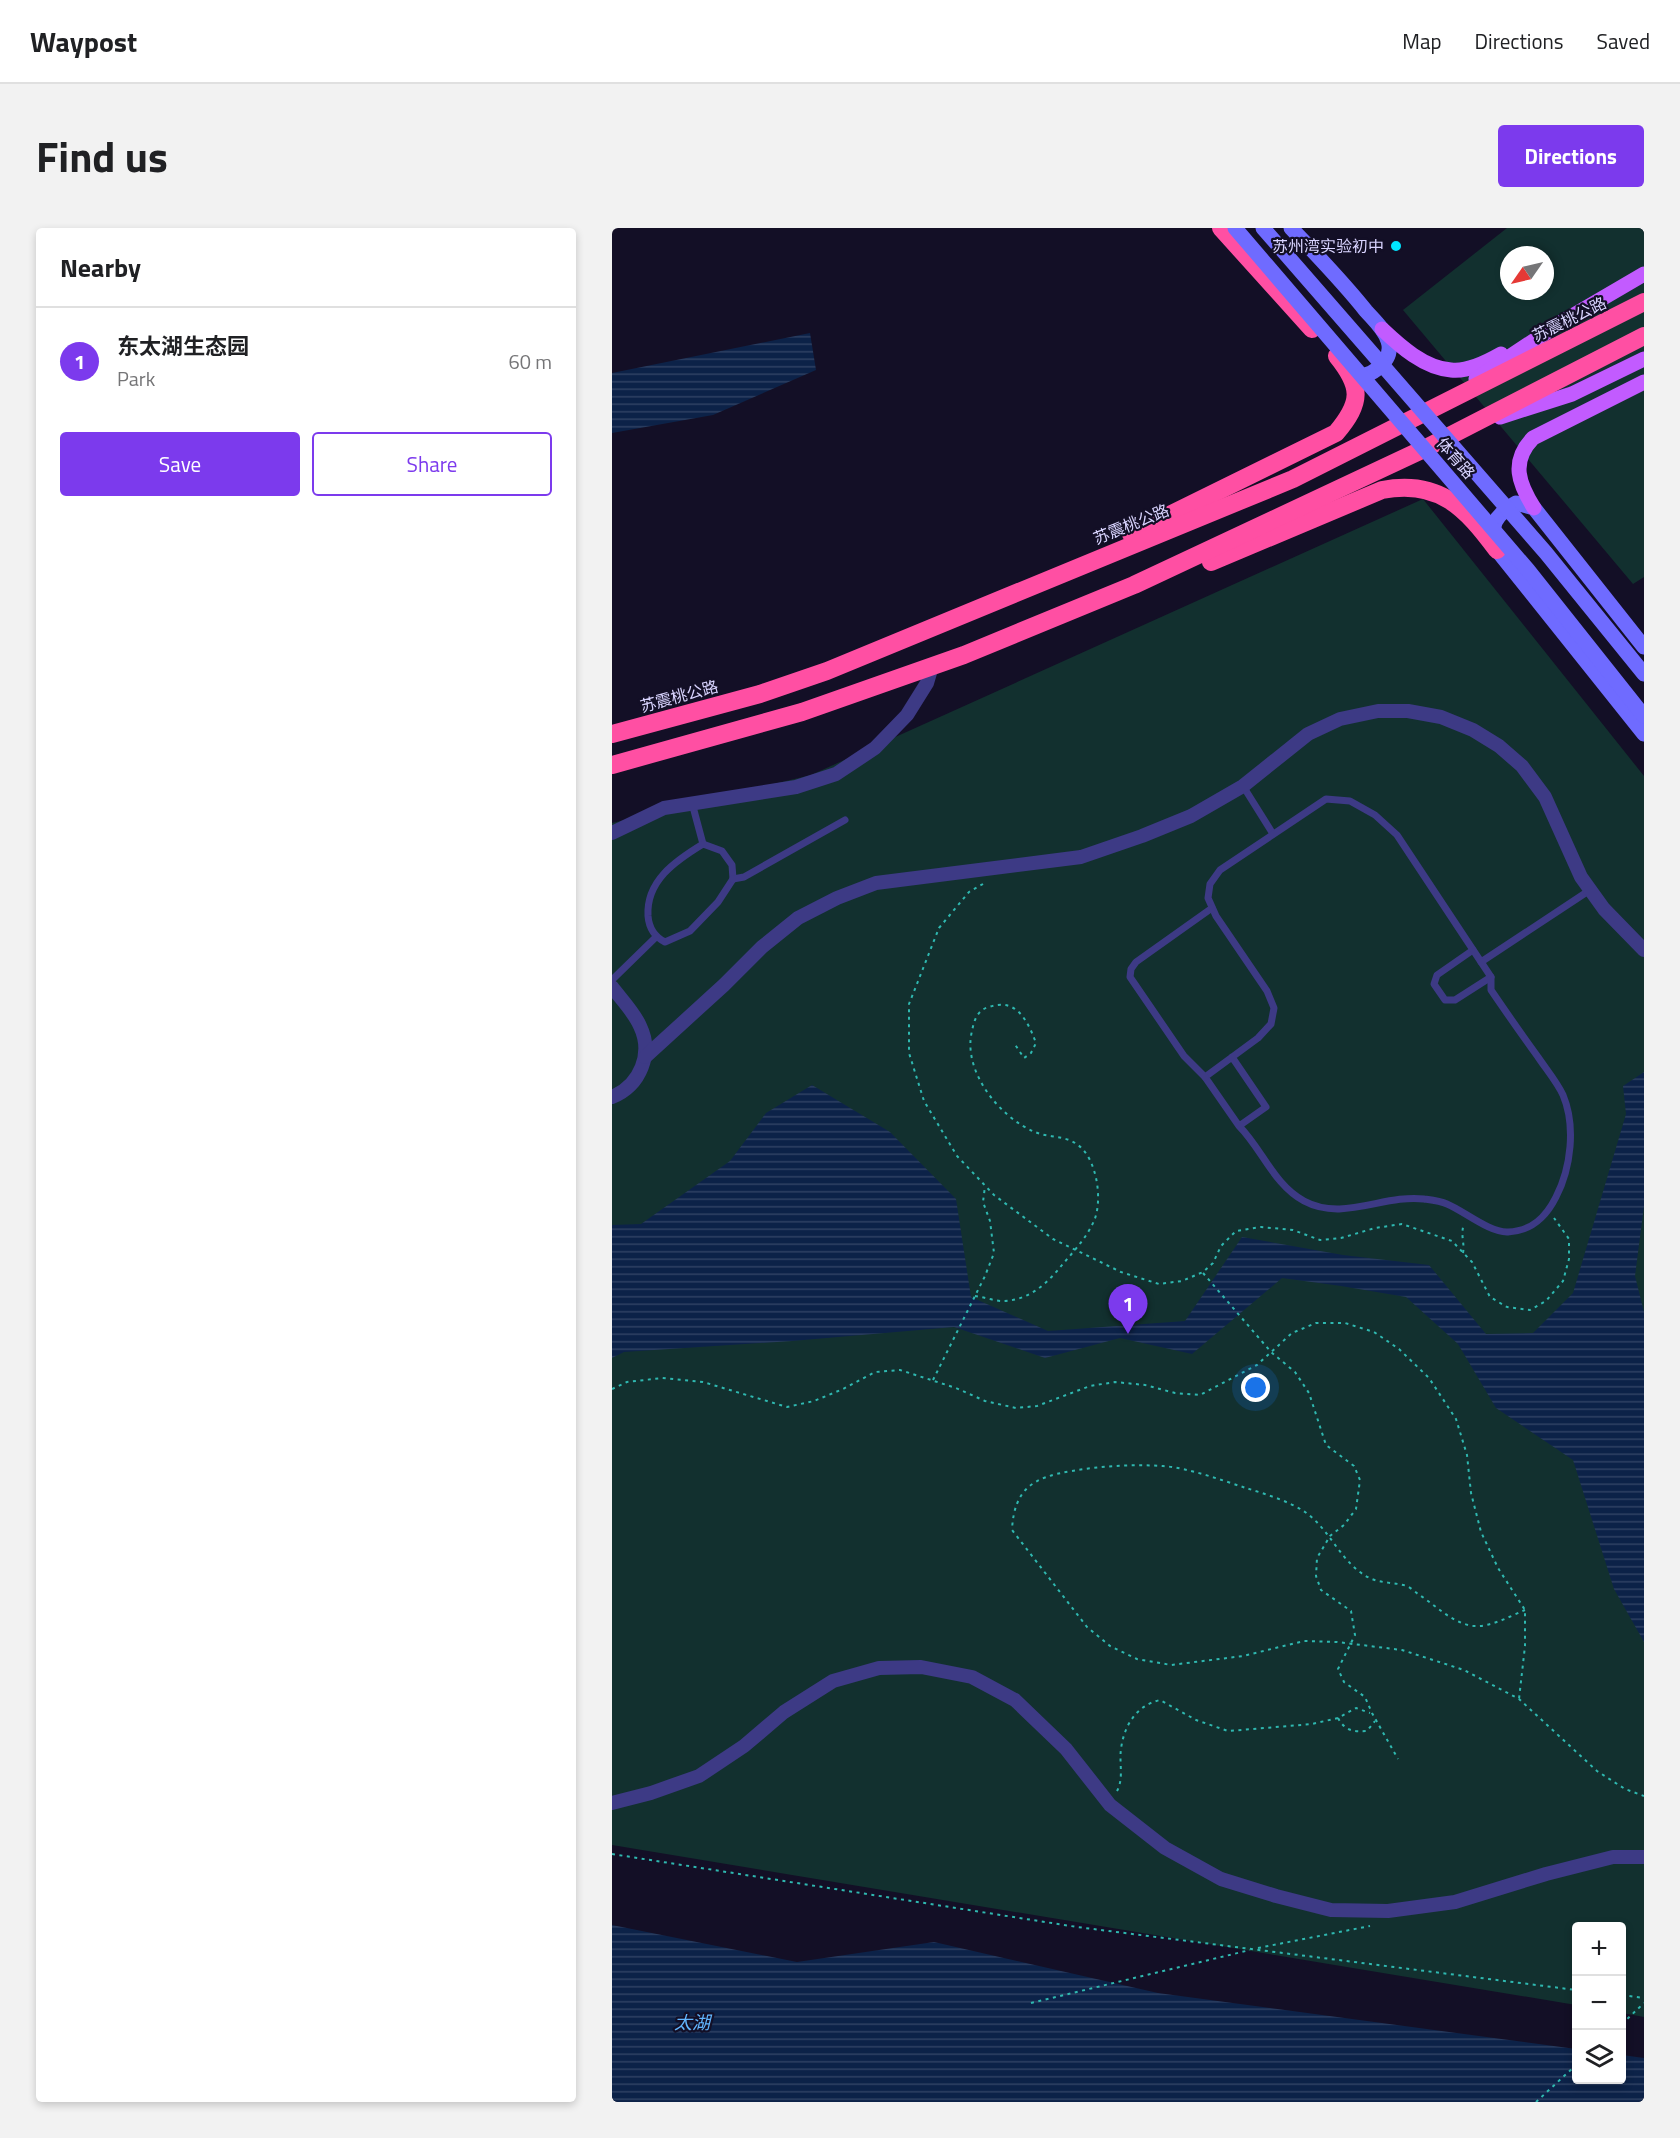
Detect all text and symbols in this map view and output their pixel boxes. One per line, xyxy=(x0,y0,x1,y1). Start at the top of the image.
text: Waypost xyxy=(30,20,137,63)
text: Map xyxy=(1402,25,1442,57)
text: Directions xyxy=(1475,25,1564,57)
text: Saved xyxy=(1597,25,1650,57)
text: Find us xyxy=(36,124,168,188)
button: Directions xyxy=(1498,125,1644,187)
place label: 苏州湾实验初中 xyxy=(1272,234,1384,258)
marker: 苏州湾实验初中 xyxy=(1389,239,1403,253)
north arrow xyxy=(1500,246,1554,300)
text: Nearby xyxy=(60,248,141,287)
street label: 苏震桃公路 xyxy=(1528,291,1610,347)
text: 东太湖生态园 xyxy=(117,329,249,363)
text: 1 xyxy=(74,346,85,377)
text: 60 m xyxy=(508,346,552,377)
text: Park xyxy=(117,363,155,394)
button: Save xyxy=(60,432,300,496)
button: Share xyxy=(312,432,552,496)
street label: 体育路 xyxy=(1431,432,1481,484)
street label: 苏震桃公路 xyxy=(1089,498,1173,550)
street label: 苏震桃公路 xyxy=(637,674,721,718)
pin: 1 xyxy=(1108,1284,1148,1334)
your location xyxy=(1241,1373,1270,1402)
map controls xyxy=(1572,1922,1626,2084)
button: + xyxy=(1572,1922,1626,1976)
button: − xyxy=(1572,1976,1626,2030)
water label: 太湖 xyxy=(674,2009,713,2036)
button: layers xyxy=(1572,2030,1626,2084)

